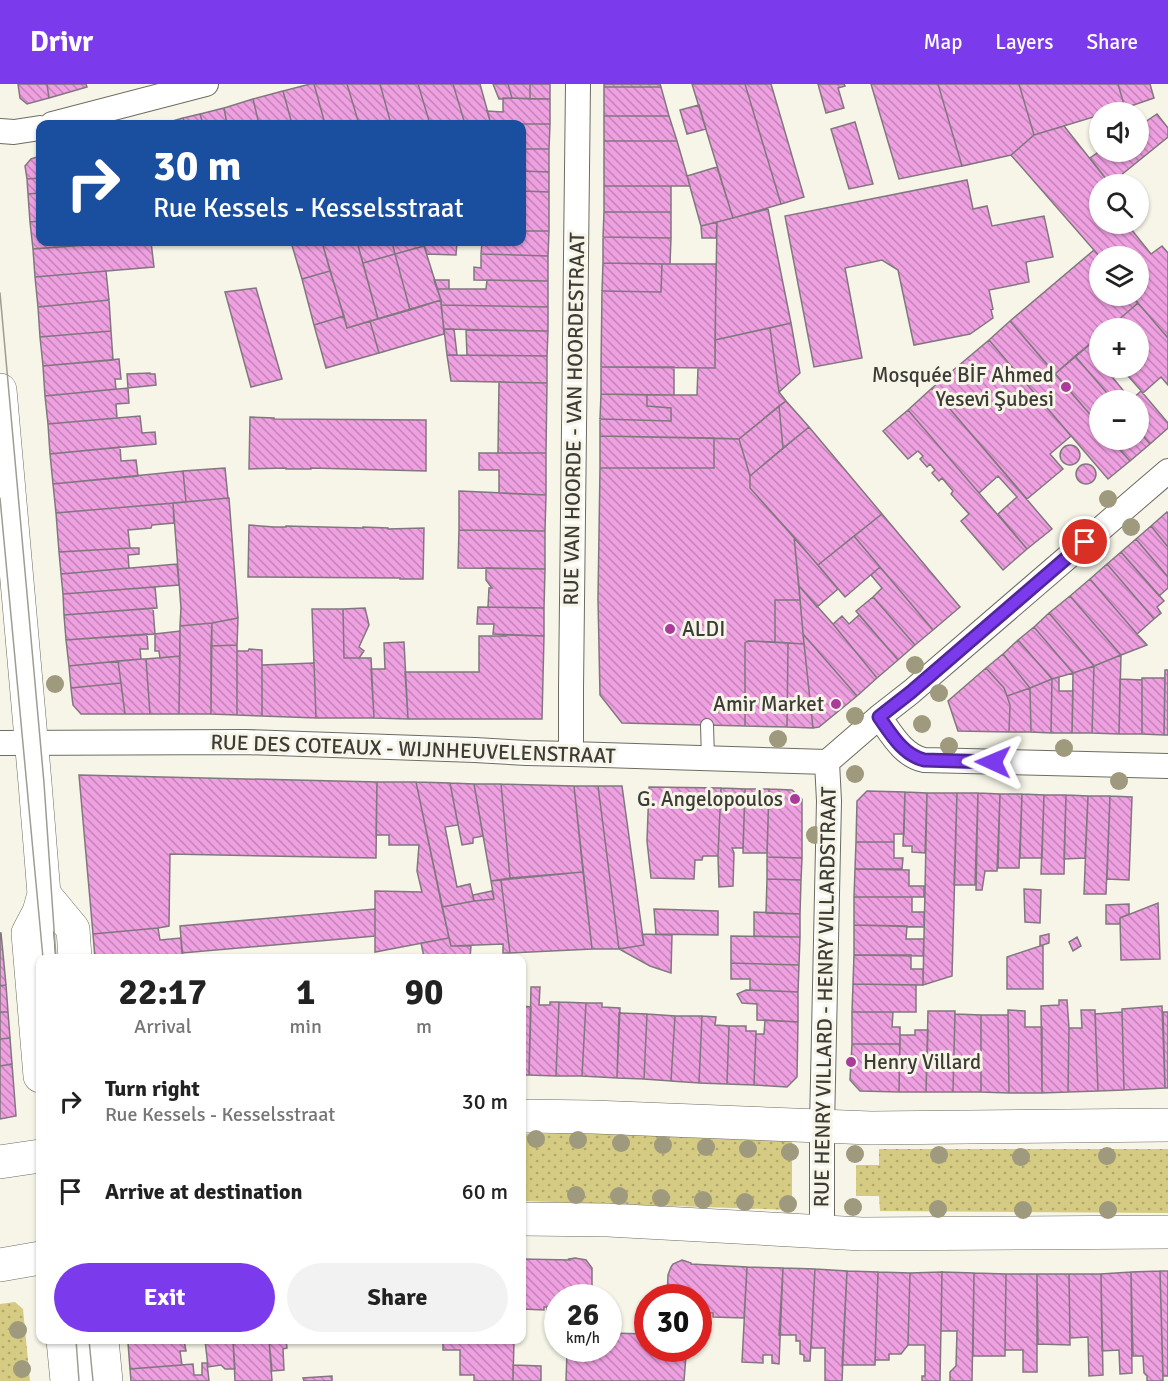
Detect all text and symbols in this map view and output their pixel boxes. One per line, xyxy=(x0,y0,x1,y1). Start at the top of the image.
text: Drivr xyxy=(30,25,93,59)
text: Map xyxy=(924,29,962,55)
text: Layers xyxy=(995,29,1053,55)
text: Share xyxy=(1086,29,1138,55)
map controls xyxy=(1089,102,1149,450)
button: sound xyxy=(1089,102,1149,162)
text: 30 m xyxy=(153,141,242,192)
icon: right xyxy=(54,144,132,222)
button: search xyxy=(1089,174,1149,234)
text: Rue Kessels - Kesselsstraat xyxy=(153,192,464,225)
street label: RUE VAN HOORDE - VAN HOORDESTRAAT xyxy=(558,231,590,606)
button: layers xyxy=(1089,246,1149,306)
button: + xyxy=(1089,318,1149,378)
place label: Mosquée BİF Ahmed Yesevi Şubesi xyxy=(872,362,1054,412)
marker: Mosquée BİF Ahmed Yesevi Şubesi xyxy=(1059,380,1073,394)
button: − xyxy=(1089,390,1149,450)
pin xyxy=(1059,516,1110,567)
icon: arrive xyxy=(1068,525,1101,558)
place label: ALDI xyxy=(682,616,725,642)
marker: ALDI xyxy=(663,622,677,636)
place label: Amir Market xyxy=(713,691,824,717)
marker: Amir Market xyxy=(829,697,843,711)
street label: RUE DES COTEAUX - WIJNHEUVELENSTRAAT xyxy=(210,729,617,769)
position arrow xyxy=(961,730,1025,794)
place label: G. Angelopoulos xyxy=(637,786,783,812)
street label: RUE HENRY VILLARD - HENRY VILLARDSTRAAT xyxy=(808,786,842,1208)
marker: G. Angelopoulos xyxy=(788,792,802,806)
text: 22:17 xyxy=(119,970,207,1015)
text: 1 xyxy=(296,970,315,1015)
text: 90 xyxy=(404,970,443,1015)
text: Arrival xyxy=(134,1014,192,1039)
text: min xyxy=(290,1014,322,1039)
text: m xyxy=(416,1014,432,1039)
place label: Henry Villard xyxy=(863,1049,981,1075)
marker: Henry Villard xyxy=(844,1055,858,1069)
text: Turn right xyxy=(105,1075,200,1102)
icon: right xyxy=(54,1085,87,1118)
text: 30 m xyxy=(462,1088,508,1115)
text: Rue Kessels - Kesselsstraat xyxy=(105,1102,335,1127)
icon: arrive xyxy=(54,1175,87,1208)
text: Arrive at destination xyxy=(105,1178,302,1205)
text: 60 m xyxy=(462,1178,508,1205)
button: Exit xyxy=(54,1263,275,1332)
button: Share xyxy=(287,1263,508,1332)
speed limit sign: 30 xyxy=(634,1284,712,1362)
text: 26 xyxy=(567,1297,599,1334)
text: km/h xyxy=(566,1329,600,1347)

